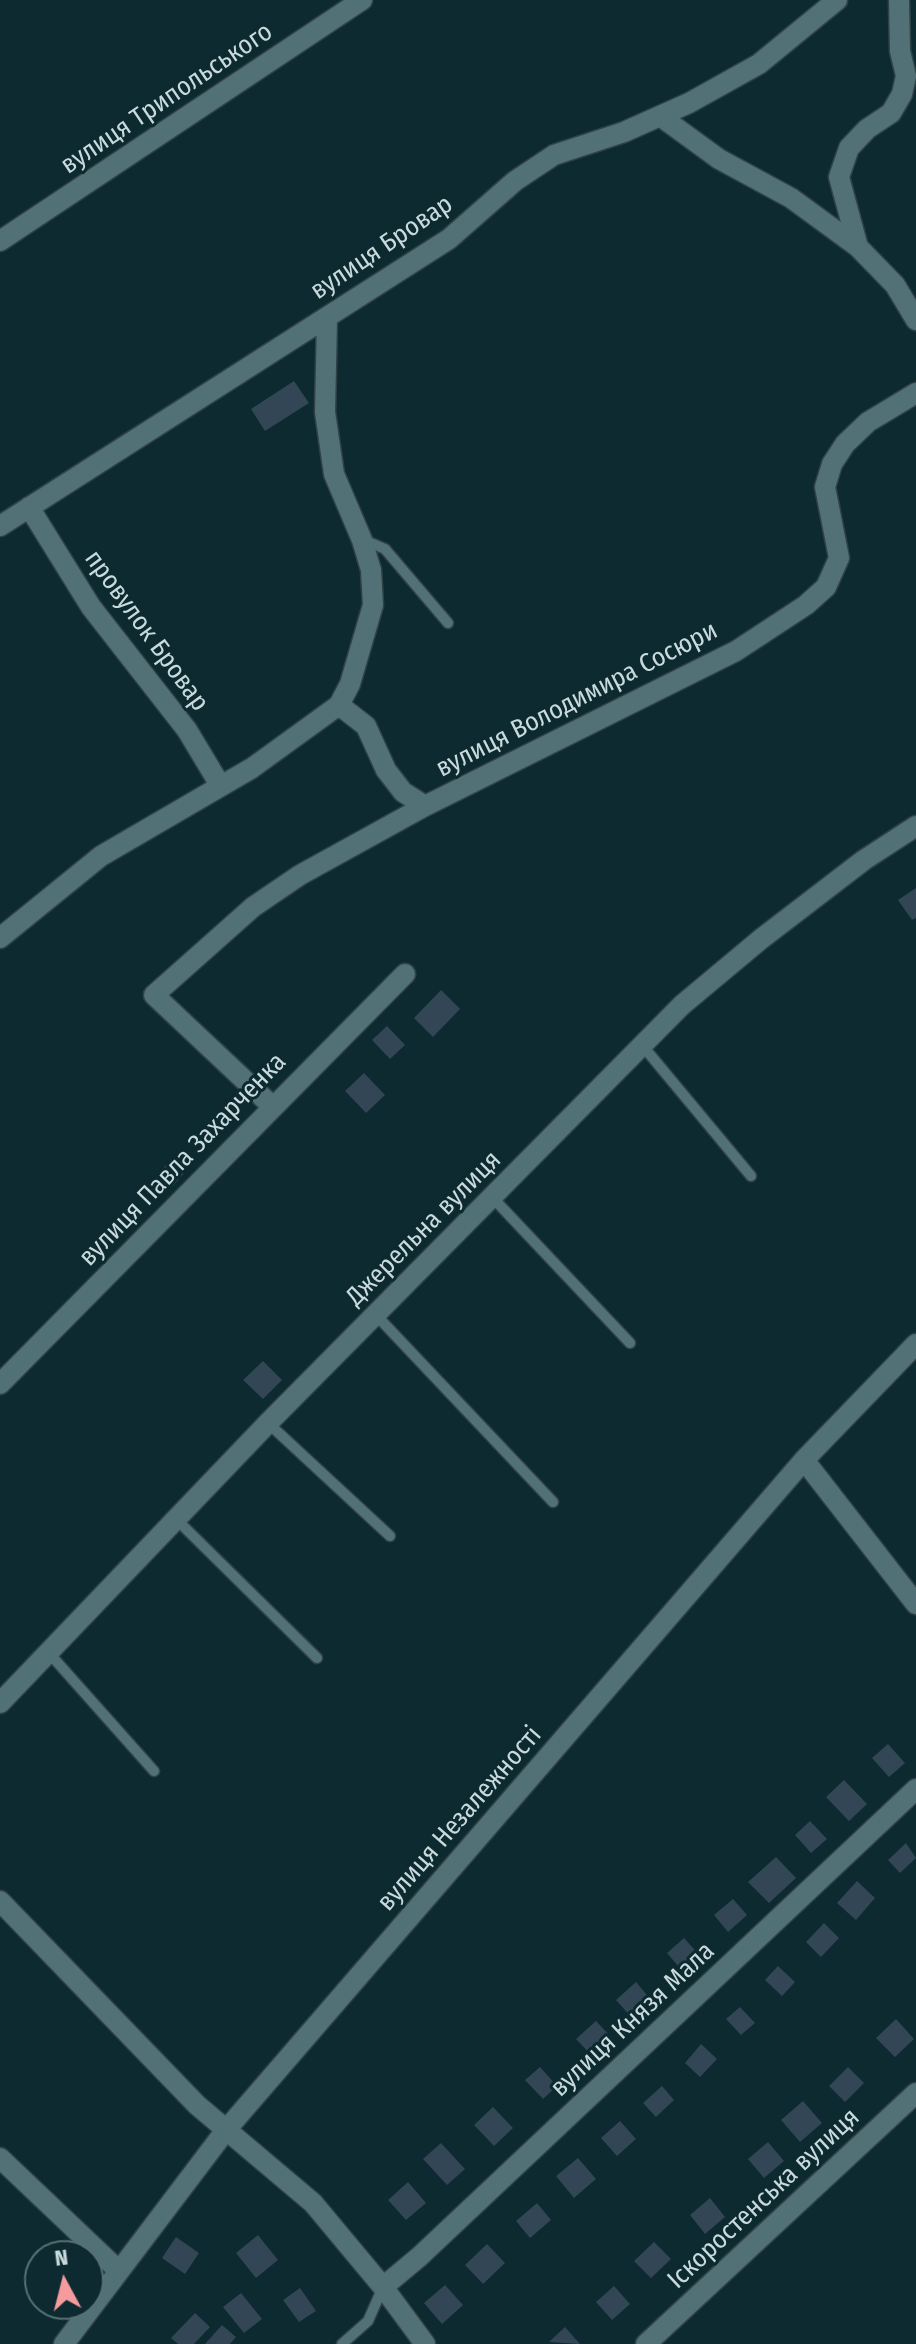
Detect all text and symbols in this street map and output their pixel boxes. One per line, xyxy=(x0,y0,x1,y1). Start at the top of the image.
street label: вулиця Трипольського xyxy=(55,17,279,181)
street label: вулиця Бровар xyxy=(305,189,459,307)
street label: провулок Бровар xyxy=(77,544,215,718)
street label: вулиця Володимира Сосюри xyxy=(431,615,723,785)
street label: вулиця Павла Захарченка xyxy=(73,1047,293,1273)
street label: Джерельна вулиця xyxy=(340,1145,508,1313)
street label: вулиця Незалежності xyxy=(371,1720,549,1918)
street label: вулиця Князя Мала xyxy=(545,1936,721,2104)
street label: Іскоростенська вулиця xyxy=(662,2102,866,2296)
north arrow xyxy=(24,2240,104,2320)
text: N xyxy=(53,2243,69,2272)

